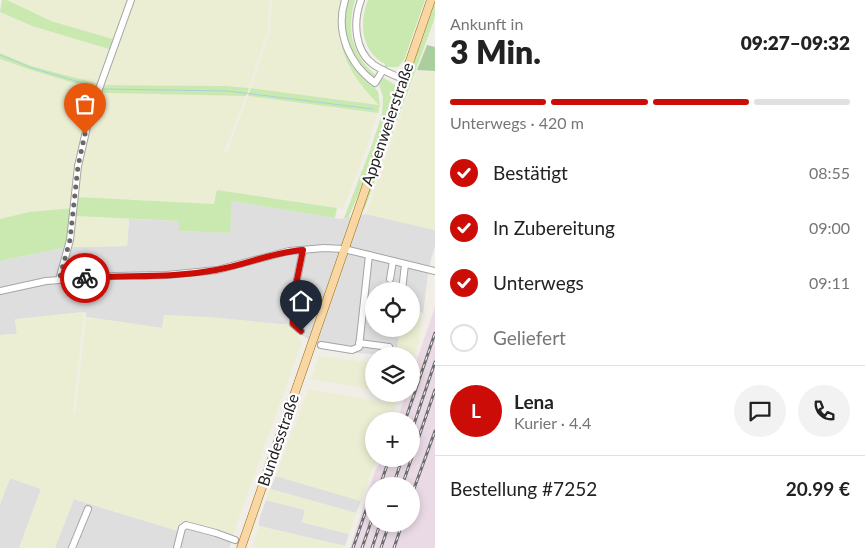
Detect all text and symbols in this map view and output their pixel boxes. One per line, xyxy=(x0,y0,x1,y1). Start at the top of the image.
text: Ankunft in xyxy=(450,14,523,33)
text: 09:27–09:32 xyxy=(741,31,850,54)
text: 3 Min. xyxy=(450,32,541,71)
street label: Appenweierstraße xyxy=(357,60,417,188)
pin xyxy=(64,83,106,134)
icon: bag xyxy=(71,90,99,118)
text: Unterwegs · 420 m xyxy=(450,113,584,132)
icon: check xyxy=(450,159,478,187)
text: Bestätigt xyxy=(493,161,568,184)
text: 08:55 xyxy=(809,163,850,182)
icon: check xyxy=(450,214,478,242)
text: In Zubereitung xyxy=(493,216,615,239)
text: 09:00 xyxy=(809,218,850,237)
courier xyxy=(60,253,110,303)
icon: bike xyxy=(71,264,99,292)
icon: check xyxy=(450,269,478,297)
text: Unterwegs xyxy=(493,271,584,294)
text: 09:11 xyxy=(809,273,850,292)
pin xyxy=(280,280,322,331)
map controls xyxy=(365,282,420,532)
button: locate xyxy=(365,282,420,337)
icon: home xyxy=(287,287,315,315)
text: Geliefert xyxy=(493,326,566,349)
button: layers xyxy=(365,347,420,402)
button: chat xyxy=(734,385,786,437)
button: phone xyxy=(798,385,850,437)
text: Lena xyxy=(514,390,554,413)
street label: Bundesstraße xyxy=(253,391,302,489)
text: L xyxy=(471,399,481,422)
button: + xyxy=(365,412,420,467)
text: Kurier · 4.4 xyxy=(514,413,591,432)
button: − xyxy=(365,477,420,532)
text: Bestellung #7252 xyxy=(450,477,597,500)
text: 20.99 € xyxy=(786,477,850,500)

